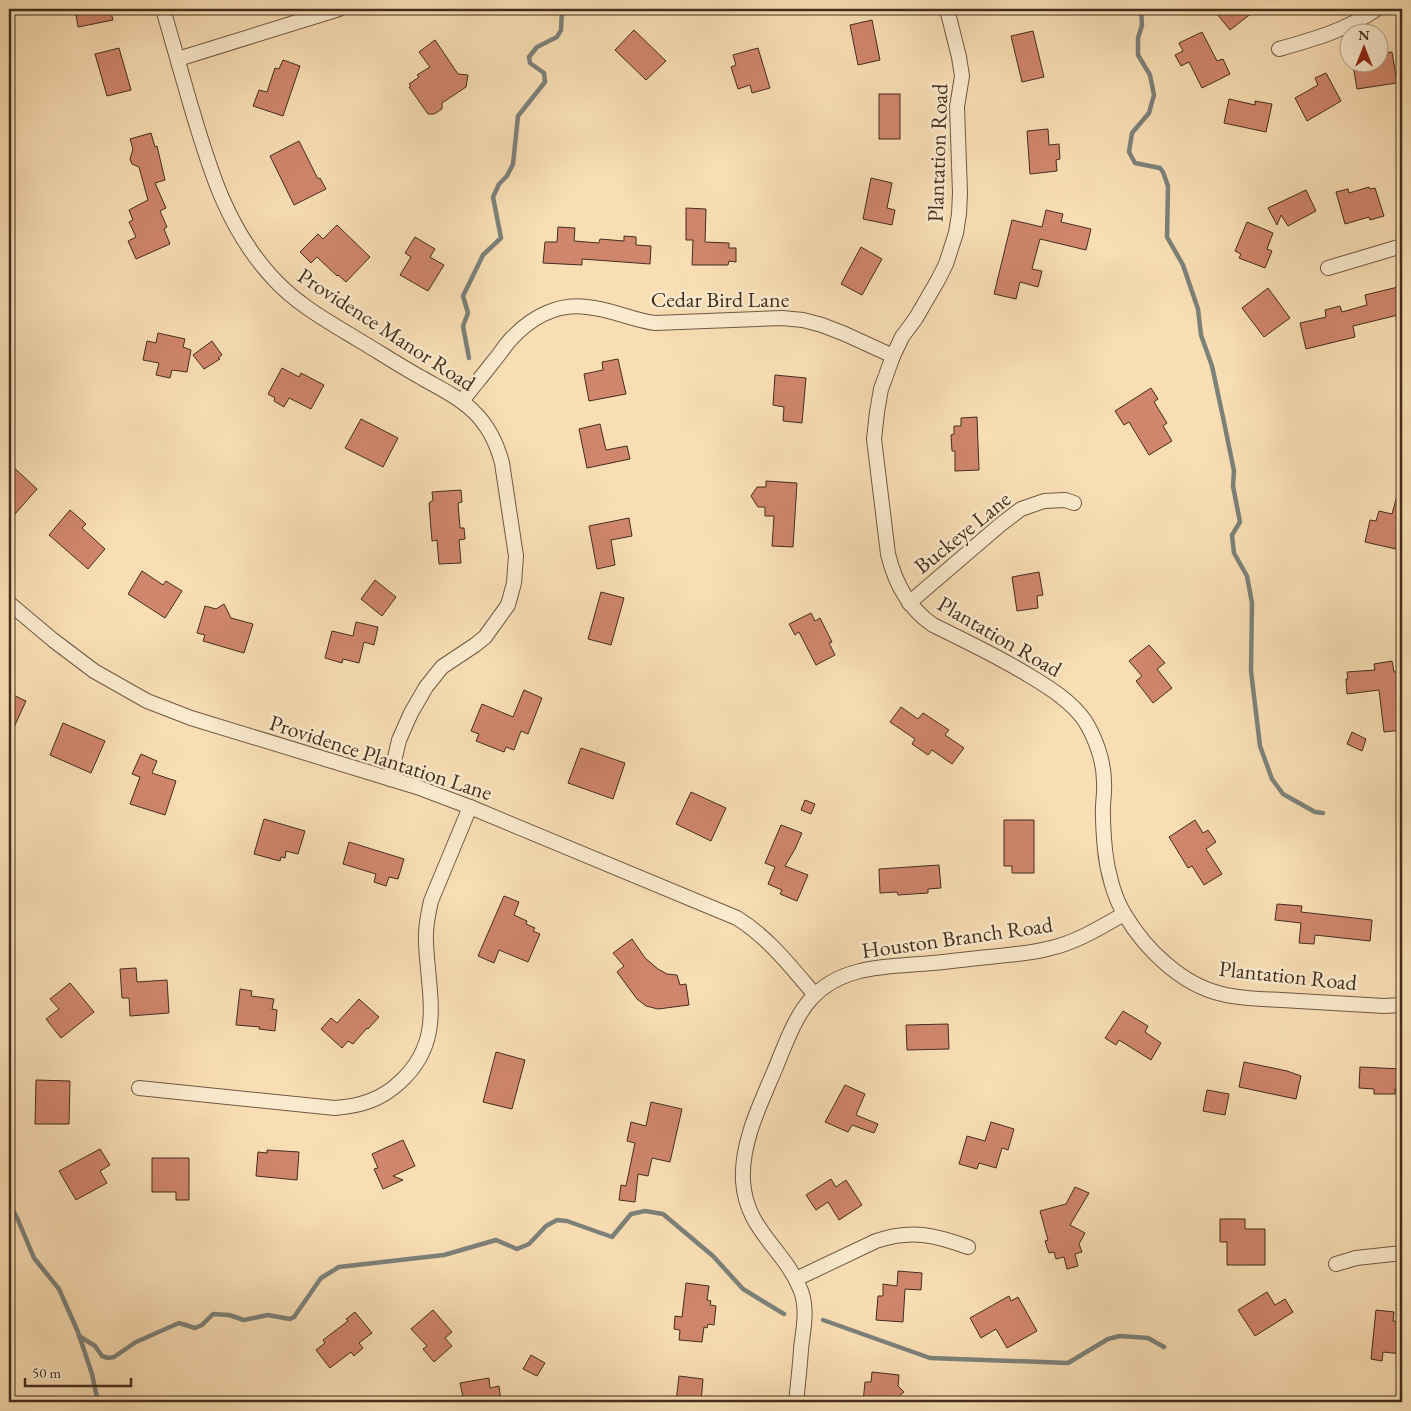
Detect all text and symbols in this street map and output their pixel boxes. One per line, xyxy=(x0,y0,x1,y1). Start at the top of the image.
north arrow xyxy=(1338,22,1388,72)
text: N xyxy=(1358,26,1370,44)
street label: Plantation Road xyxy=(921,82,954,223)
street label: Providence Manor Road xyxy=(292,261,482,398)
street label: Cedar Bird Lane xyxy=(651,285,790,314)
street label: Buckeye Lane xyxy=(908,484,1017,580)
street label: Plantation Road xyxy=(932,589,1068,684)
street label: Providence Plantation Lane xyxy=(266,708,496,807)
street label: Houston Branch Road xyxy=(860,910,1055,965)
street label: Plantation Road xyxy=(1217,954,1359,997)
scale bar xyxy=(25,1356,131,1388)
text: 50 m xyxy=(32,1363,61,1382)

